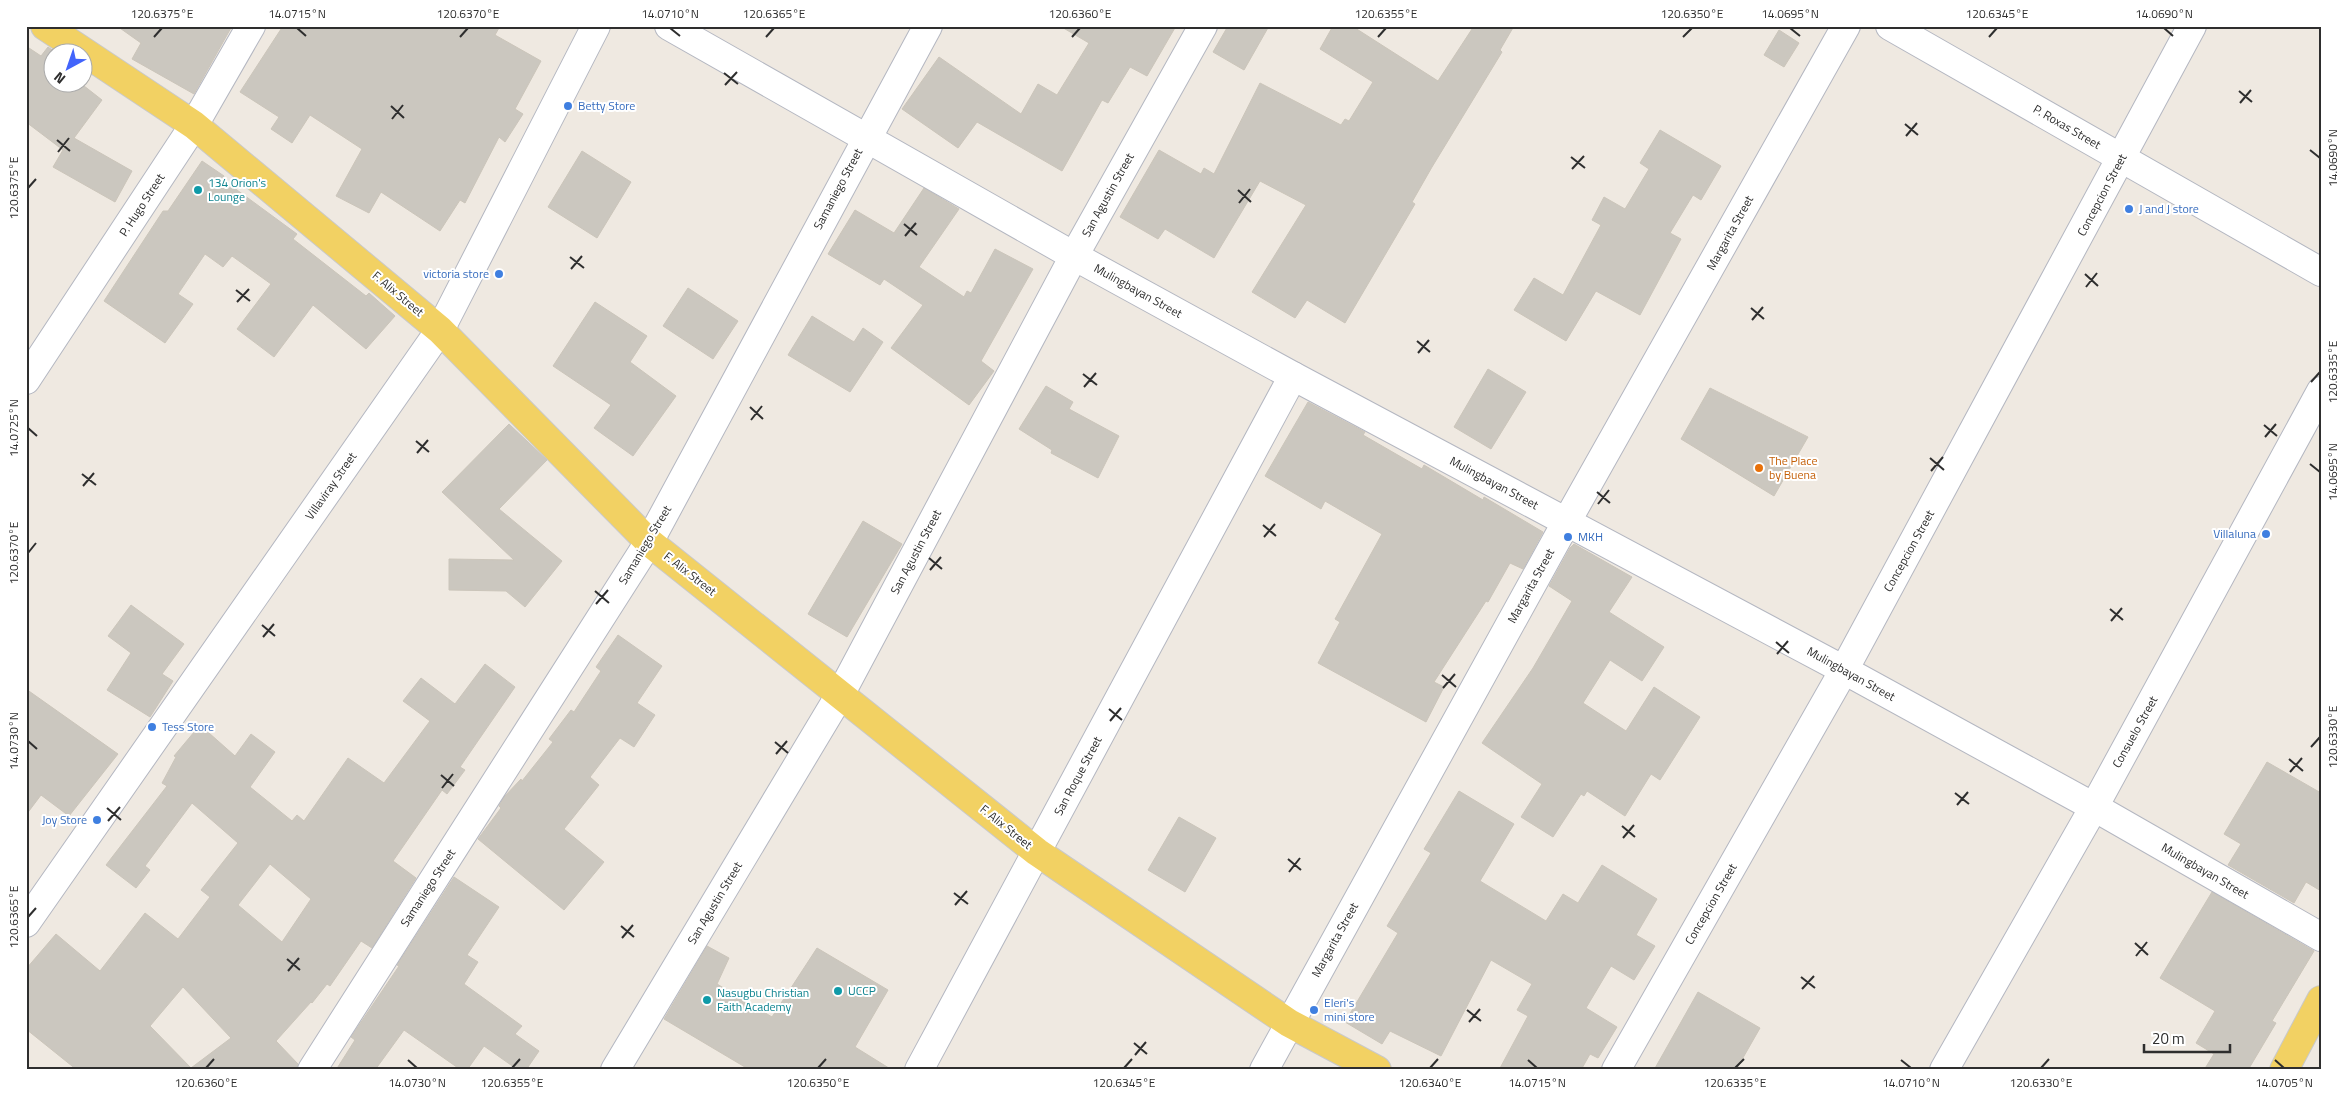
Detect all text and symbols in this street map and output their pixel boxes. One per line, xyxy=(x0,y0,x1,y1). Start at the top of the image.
text: 120.6375°E xyxy=(131,4,194,23)
text: 14.0715°N xyxy=(268,4,326,23)
text: 120.6370°E xyxy=(437,4,500,23)
text: 14.0710°N xyxy=(641,4,699,23)
text: 120.6365°E xyxy=(743,4,806,23)
text: 120.6360°E xyxy=(1049,4,1112,23)
text: 120.6355°E xyxy=(1355,4,1418,23)
text: 120.6350°E xyxy=(1661,4,1724,23)
text: 14.0695°N xyxy=(1761,4,1819,23)
text: 120.6345°E xyxy=(1966,4,2029,23)
text: 14.0690°N xyxy=(2135,4,2193,23)
north arrow xyxy=(42,42,92,92)
text: N xyxy=(49,67,70,90)
place label: Betty Store xyxy=(578,96,635,115)
street label: P. Roxas Street xyxy=(2030,99,2105,154)
marker: Betty Store xyxy=(562,100,574,112)
text: 14.0690°N xyxy=(2323,129,2342,187)
street label: Samaniego Street xyxy=(808,144,867,233)
street label: San Agustin Street xyxy=(1077,149,1139,240)
street label: Concepcion Street xyxy=(2072,149,2132,239)
text: 120.6375°E xyxy=(4,156,23,220)
street label: P. Hugo Street xyxy=(114,169,170,240)
place label: 134 Orion's Lounge xyxy=(208,173,267,206)
marker: 134 Orion's Lounge xyxy=(192,184,204,196)
street label: Margarita Street xyxy=(1701,191,1758,274)
place label: J and J store xyxy=(2139,199,2199,218)
marker: J and J store xyxy=(2123,203,2135,215)
street label: Mulingbayan Street xyxy=(1091,258,1187,323)
place label: victoria store xyxy=(423,264,489,283)
street label: F. Alix Street xyxy=(368,266,429,321)
marker: victoria store xyxy=(493,268,505,280)
text: 120.6335°E xyxy=(2323,340,2342,404)
text: 14.0725°N xyxy=(4,399,23,457)
text: 14.0695°N xyxy=(2323,443,2342,501)
street label: Villaviray Street xyxy=(300,447,361,524)
street label: Mulingbayan Street xyxy=(1446,451,1543,514)
place label: The Place by Buena xyxy=(1769,451,1818,484)
marker: The Place by Buena xyxy=(1753,462,1765,474)
street label: Samaniego Street xyxy=(613,501,676,588)
street label: San Agustin Street xyxy=(885,505,946,598)
street label: Concepcion Street xyxy=(1878,506,1939,595)
text: 120.6370°E xyxy=(4,521,23,585)
place label: Villaluna xyxy=(2213,524,2256,543)
place label: MKH xyxy=(1578,527,1603,546)
marker: Villaluna xyxy=(2260,528,2272,540)
marker: MKH xyxy=(1562,531,1574,543)
street label: Margarita Street xyxy=(1502,544,1559,627)
street label: F. Alix Street xyxy=(660,547,721,601)
street label: Mulingbayan Street xyxy=(1804,641,1900,706)
street label: Consuelo Street xyxy=(2107,692,2163,771)
text: 120.6330°E xyxy=(2323,705,2342,769)
text: 14.0730°N xyxy=(4,712,23,770)
place label: Tess Store xyxy=(162,717,214,736)
marker: Tess Store xyxy=(146,721,158,733)
street label: San Roque Street xyxy=(1049,732,1107,819)
street label: F. Alix Street xyxy=(976,800,1037,854)
place label: Joy Store xyxy=(42,810,87,829)
marker: Joy Store xyxy=(91,814,103,826)
street label: Mulingbayan Street xyxy=(2158,838,2253,904)
street label: Samaniego Street xyxy=(395,844,460,931)
street label: San Agustin Street xyxy=(682,857,747,948)
street label: Concepcion Street xyxy=(1680,859,1742,948)
text: 120.6365°E xyxy=(4,885,23,949)
street label: Margarita Street xyxy=(1306,898,1363,981)
place label: UCCP xyxy=(848,981,876,1000)
place label: Nasugbu Christian Faith Academy xyxy=(717,983,809,1016)
marker: UCCP xyxy=(832,985,844,997)
place label: Eleri's mini store xyxy=(1324,993,1375,1026)
marker: Nasugbu Christian Faith Academy xyxy=(701,994,713,1006)
marker: Eleri's mini store xyxy=(1308,1004,1320,1016)
scale bar xyxy=(2144,1021,2231,1053)
text: 20 m xyxy=(2152,1027,2185,1050)
text: 120.6360°E xyxy=(175,1073,238,1092)
text: 14.0730°N xyxy=(388,1073,446,1092)
text: 120.6355°E xyxy=(481,1073,544,1092)
text: 120.6350°E xyxy=(787,1073,850,1092)
text: 120.6345°E xyxy=(1093,1073,1156,1092)
text: 120.6340°E xyxy=(1399,1073,1462,1092)
text: 14.0715°N xyxy=(1508,1073,1566,1092)
text: 120.6335°E xyxy=(1704,1073,1767,1092)
text: 14.0710°N xyxy=(1882,1073,1940,1092)
text: 120.6330°E xyxy=(2010,1073,2073,1092)
text: 14.0705°N xyxy=(2255,1073,2313,1092)

